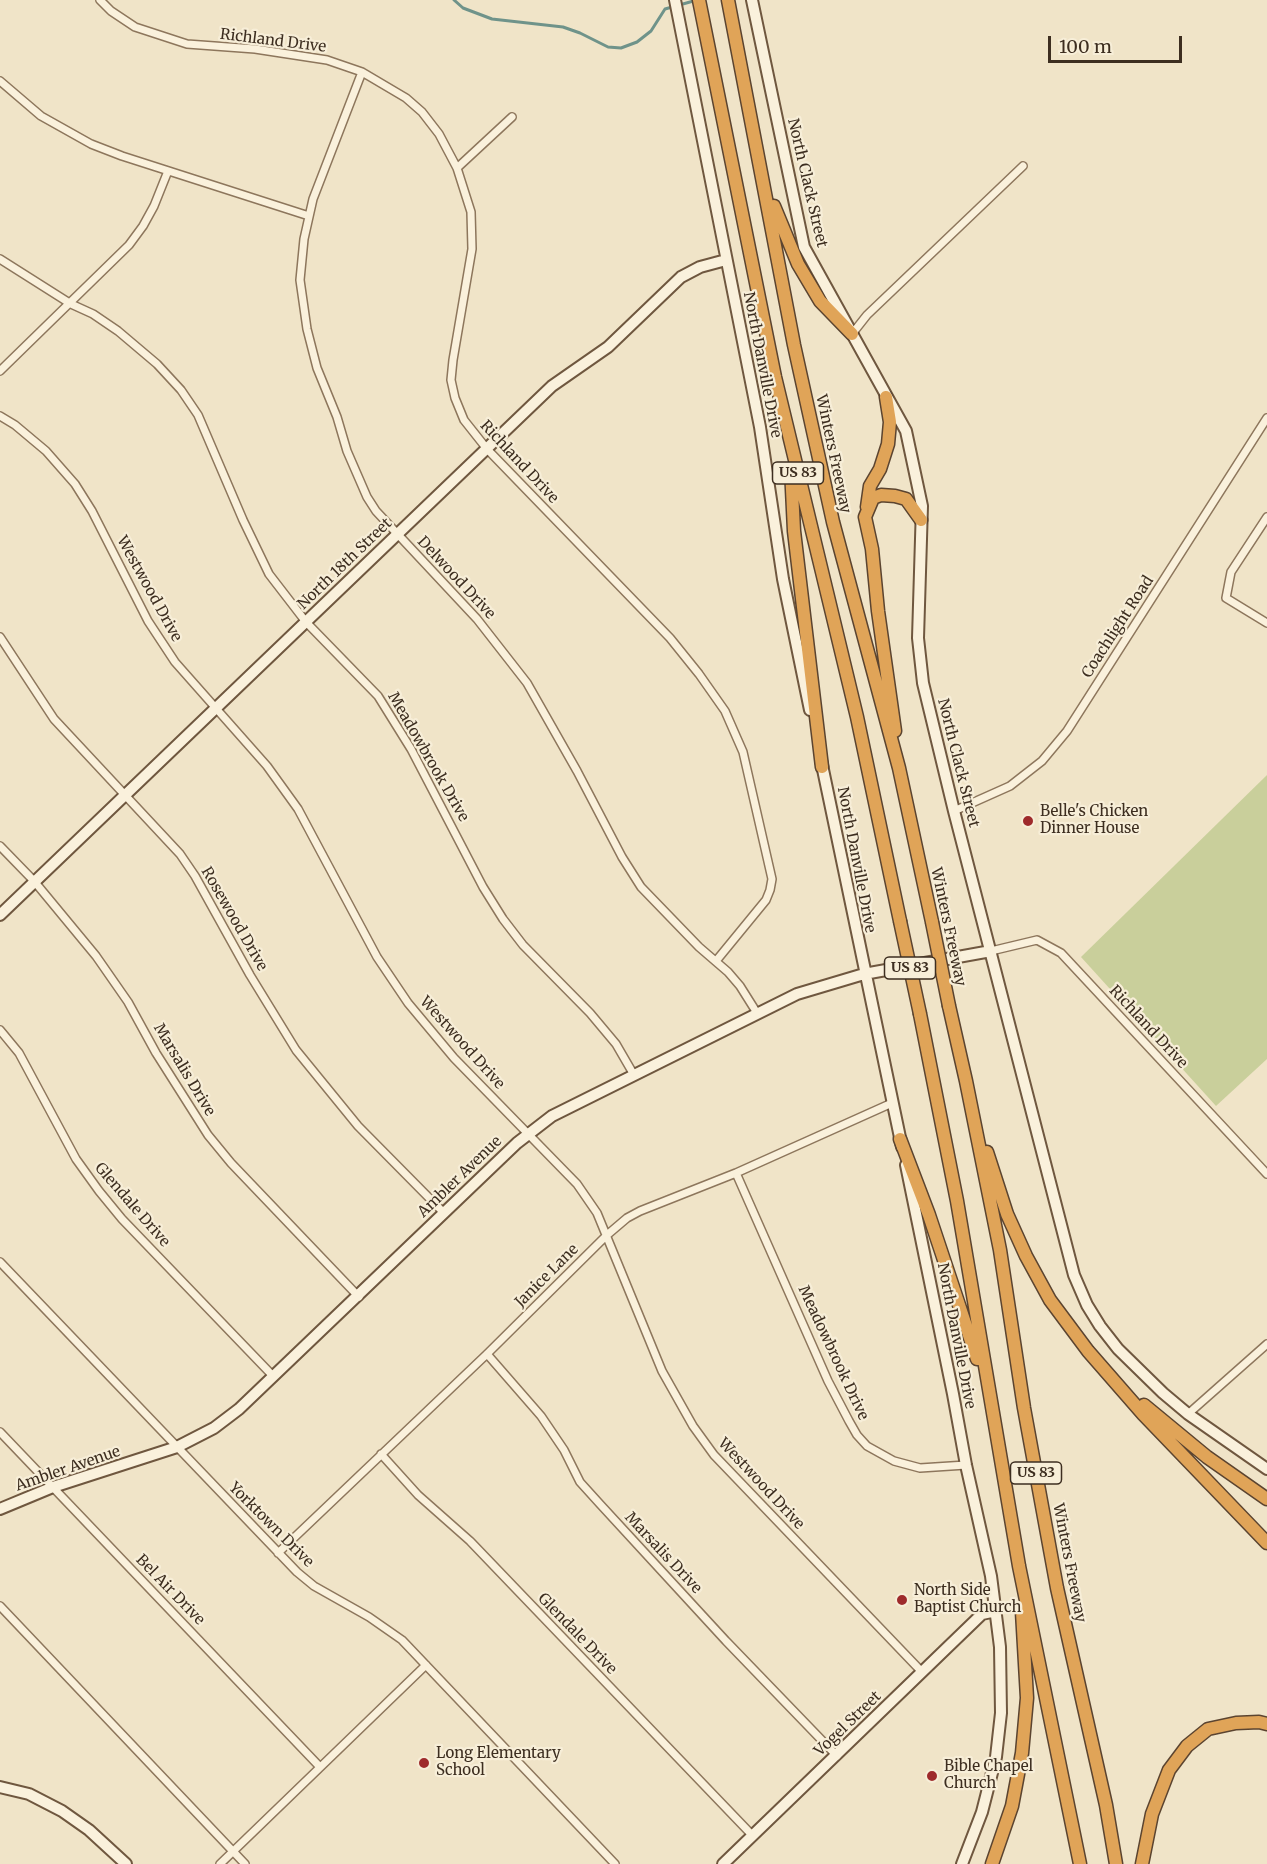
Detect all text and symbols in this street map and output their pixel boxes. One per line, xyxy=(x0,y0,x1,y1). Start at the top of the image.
scale bar xyxy=(1051,24,1184,62)
street label: Richland Drive xyxy=(219,26,327,56)
text: 100 m xyxy=(1059,35,1112,58)
street label: North Clack Street xyxy=(783,117,831,249)
street label: North Danville Drive xyxy=(739,291,785,439)
street label: Winters Freeway xyxy=(812,393,854,515)
street label: Richland Drive xyxy=(476,417,562,507)
road number: US 83 xyxy=(772,462,824,484)
street label: North 18th Street xyxy=(294,515,396,613)
street label: Westwood Drive xyxy=(113,533,185,645)
street label: Delwood Drive xyxy=(413,533,499,623)
street label: Coachlight Road xyxy=(1078,573,1158,681)
street label: Meadowbrook Drive xyxy=(384,689,472,825)
street label: North Clack Street xyxy=(933,697,983,829)
street label: North Danville Drive xyxy=(833,786,879,934)
place label: Belle's Chicken Dinner House xyxy=(1040,803,1148,838)
marker: Belle's Chicken Dinner House xyxy=(1021,814,1035,828)
street label: Rosewood Drive xyxy=(197,864,271,974)
street label: Winters Freeway xyxy=(927,866,969,988)
road number: US 83 xyxy=(884,957,936,979)
street label: Richland Drive xyxy=(1105,982,1191,1072)
street label: Westwood Drive xyxy=(416,993,508,1093)
street label: Marsalis Drive xyxy=(149,1021,219,1119)
street label: Ambler Avenue xyxy=(414,1132,506,1222)
street label: Glendale Drive xyxy=(91,1159,173,1251)
street label: Janice Lane xyxy=(512,1241,582,1311)
street label: North Danville Drive xyxy=(933,1262,979,1410)
street label: Meadowbrook Drive xyxy=(794,1283,872,1423)
street label: Westwood Drive xyxy=(714,1435,808,1533)
street label: Ambler Avenue xyxy=(13,1443,123,1495)
road number: US 83 xyxy=(1010,1462,1062,1484)
street label: Yorktown Drive xyxy=(225,1479,317,1571)
street label: Winters Freeway xyxy=(1049,1502,1089,1624)
street label: Marsalis Drive xyxy=(621,1509,705,1597)
street label: Bel Air Drive xyxy=(132,1551,208,1629)
place label: North Side Baptist Church xyxy=(914,1582,1021,1617)
street label: Glendale Drive xyxy=(534,1590,620,1678)
marker: North Side Baptist Church xyxy=(895,1593,909,1607)
street label: Vogel Street xyxy=(811,1688,885,1760)
place label: Long Elementary School xyxy=(436,1745,561,1780)
marker: Long Elementary School xyxy=(417,1756,431,1770)
place label: Bible Chapel Church xyxy=(944,1758,1033,1793)
marker: Bible Chapel Church xyxy=(925,1769,939,1783)

